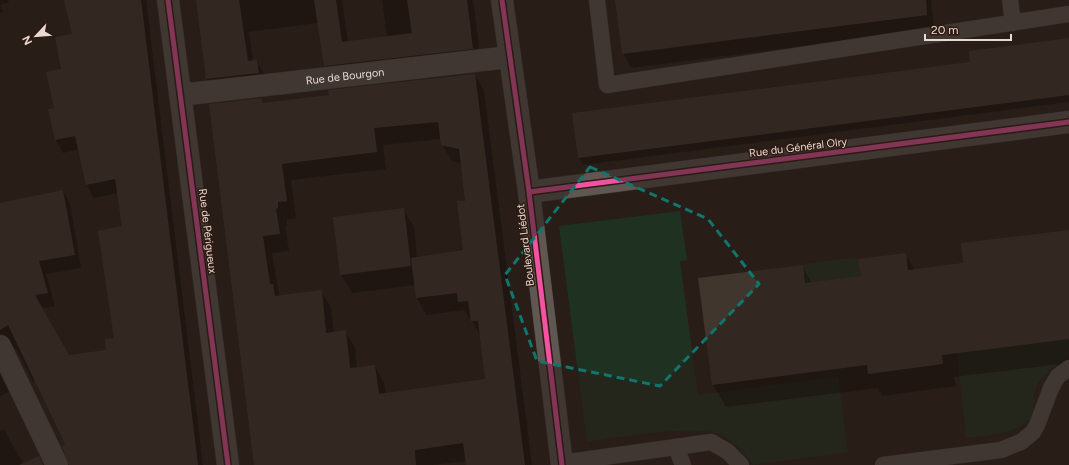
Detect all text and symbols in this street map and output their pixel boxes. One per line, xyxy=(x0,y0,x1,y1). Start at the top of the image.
north arrow xyxy=(16,16,56,56)
scale bar xyxy=(925,16,1011,42)
text: 20 m xyxy=(931,23,959,37)
text: N xyxy=(20,33,35,47)
street label: Rue de Bourgon xyxy=(305,66,385,87)
street label: Rue du Général Olry xyxy=(748,135,848,160)
street label: Rue de Périgueux xyxy=(196,188,219,275)
street label: Boulevard Liédot xyxy=(514,203,537,287)

